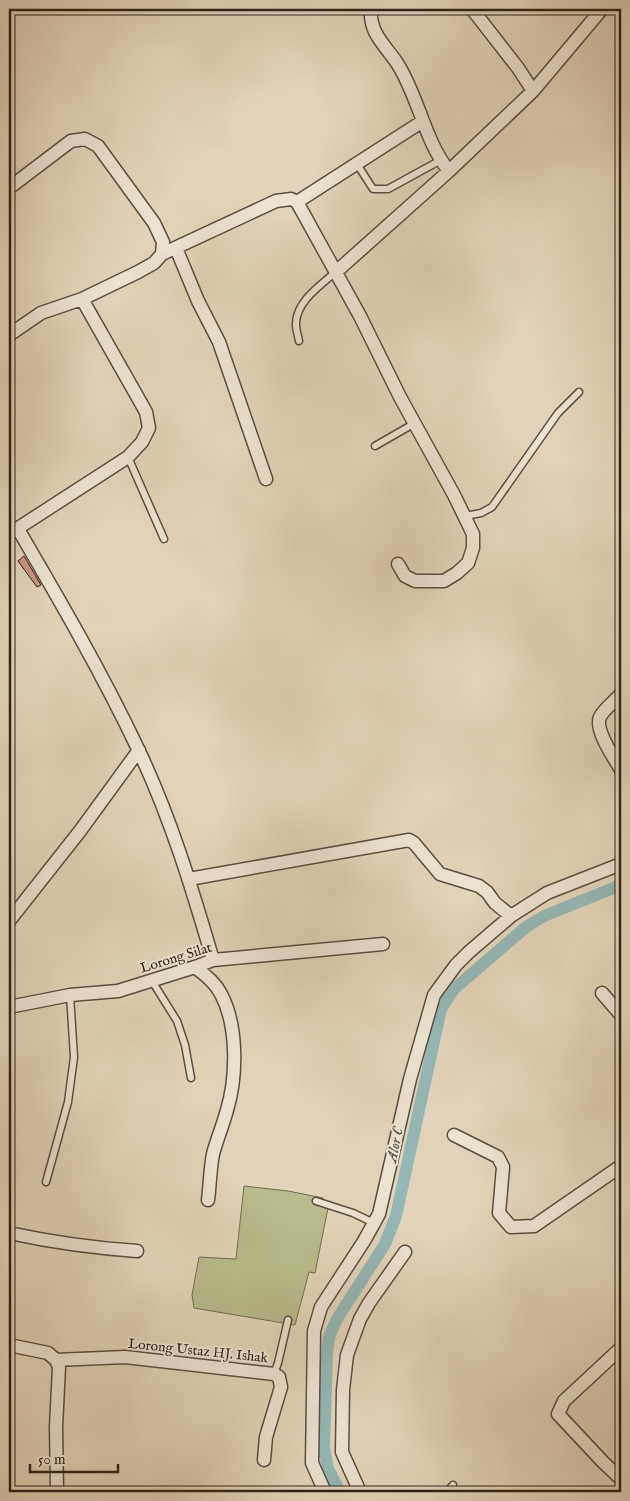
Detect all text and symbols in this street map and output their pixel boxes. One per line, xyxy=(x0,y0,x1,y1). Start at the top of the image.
street label: Lorong Silat xyxy=(138,939,214,977)
water label: Alor C xyxy=(382,1124,408,1166)
street label: Lorong Ustaz HJ. Ishak xyxy=(127,1335,269,1367)
scale bar xyxy=(30,1441,118,1473)
text: 50 m xyxy=(38,1450,66,1469)

